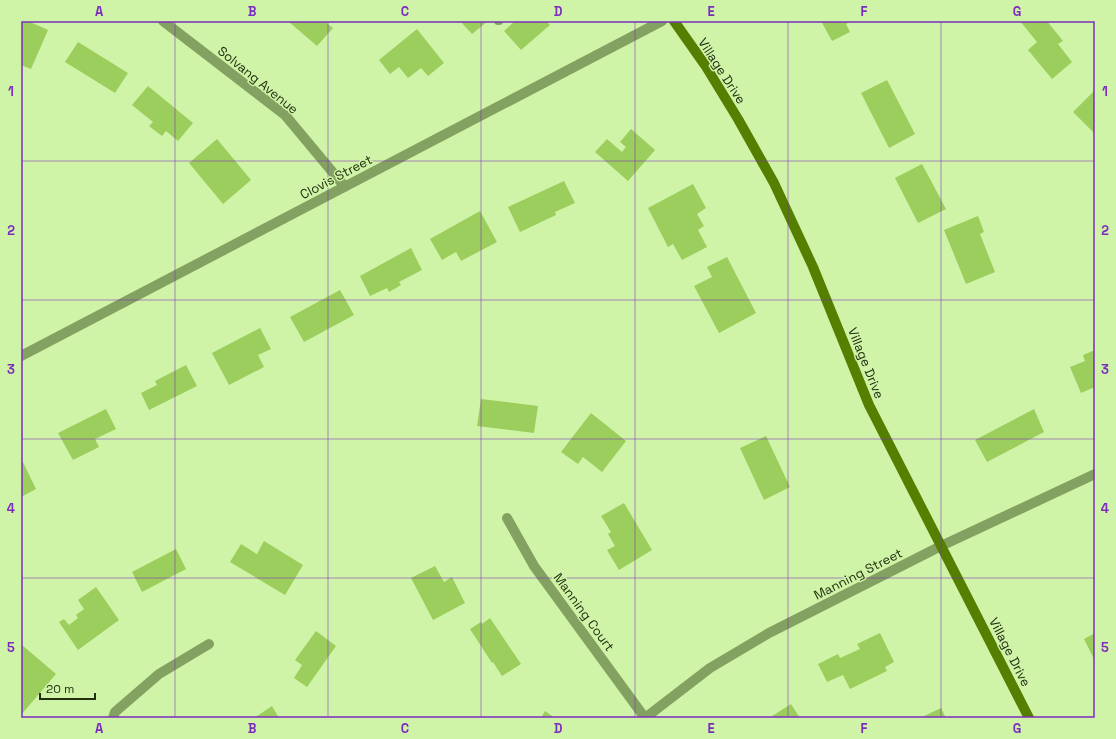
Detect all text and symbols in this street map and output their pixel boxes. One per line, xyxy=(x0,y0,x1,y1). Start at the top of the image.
text: A xyxy=(95,3,104,20)
text: B xyxy=(248,3,257,20)
text: C xyxy=(401,3,409,20)
text: D xyxy=(554,3,563,20)
text: E xyxy=(707,3,715,20)
text: F xyxy=(861,3,868,20)
text: G xyxy=(1013,3,1021,20)
street label: Village Drive xyxy=(694,35,750,107)
street label: Solvang Avenue xyxy=(214,42,302,118)
text: 1 xyxy=(8,83,14,100)
text: 1 xyxy=(1102,83,1108,100)
street label: Clovis Street xyxy=(297,151,375,203)
text: 2 xyxy=(7,222,15,239)
text: 2 xyxy=(1101,222,1109,239)
street label: Village Drive xyxy=(844,325,888,401)
text: 3 xyxy=(7,361,15,378)
text: 3 xyxy=(1101,361,1109,378)
text: 4 xyxy=(7,500,15,517)
text: 4 xyxy=(1101,500,1109,517)
street label: Manning Street xyxy=(811,544,905,604)
street label: Manning Court xyxy=(550,569,618,655)
street label: Village Drive xyxy=(985,615,1035,689)
text: 5 xyxy=(7,639,15,656)
text: 5 xyxy=(1101,639,1109,656)
scale bar xyxy=(40,675,95,701)
text: 20 m xyxy=(46,681,74,697)
text: A xyxy=(95,720,104,737)
text: B xyxy=(248,720,257,737)
text: C xyxy=(401,720,409,737)
text: D xyxy=(554,720,563,737)
text: E xyxy=(707,720,715,737)
text: F xyxy=(861,720,868,737)
text: G xyxy=(1013,720,1021,737)

